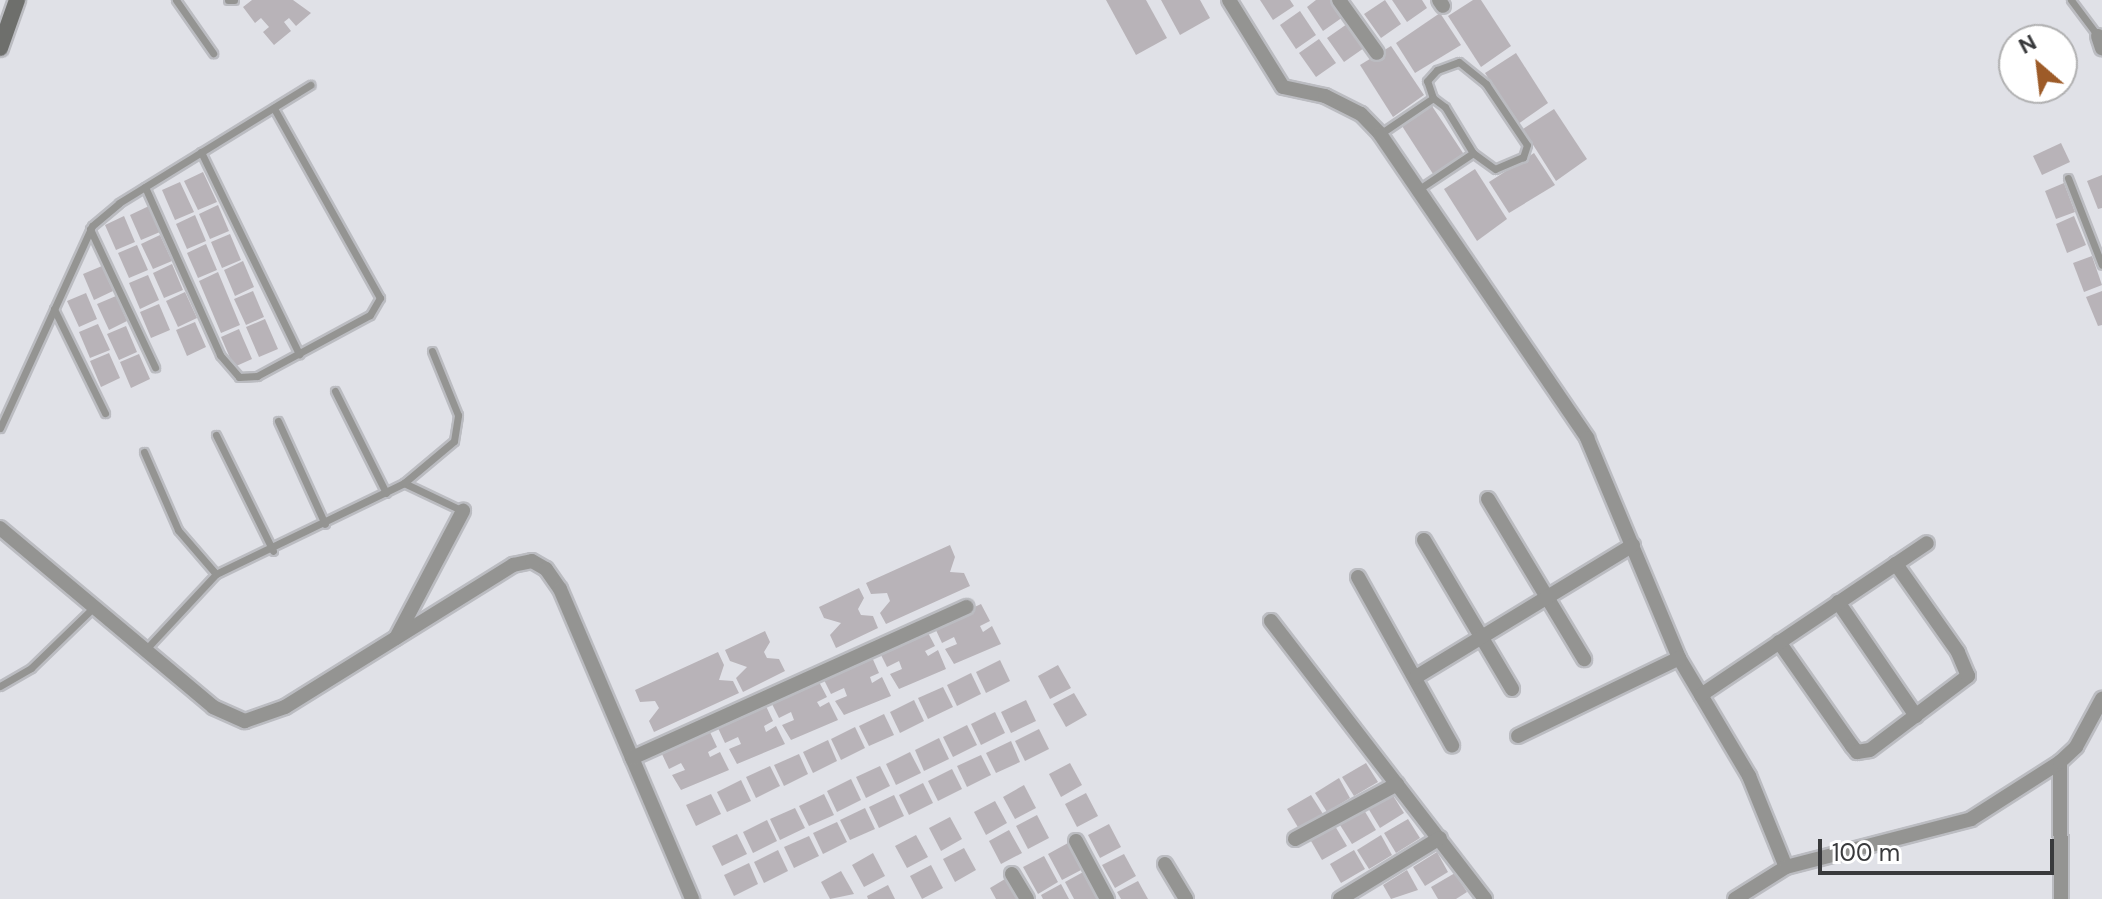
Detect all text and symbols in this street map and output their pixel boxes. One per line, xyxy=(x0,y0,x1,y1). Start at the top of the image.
north arrow xyxy=(1998,24,2078,104)
text: N xyxy=(2014,28,2041,61)
scale bar xyxy=(1822,823,2058,873)
text: 100 m xyxy=(1832,837,1900,868)

